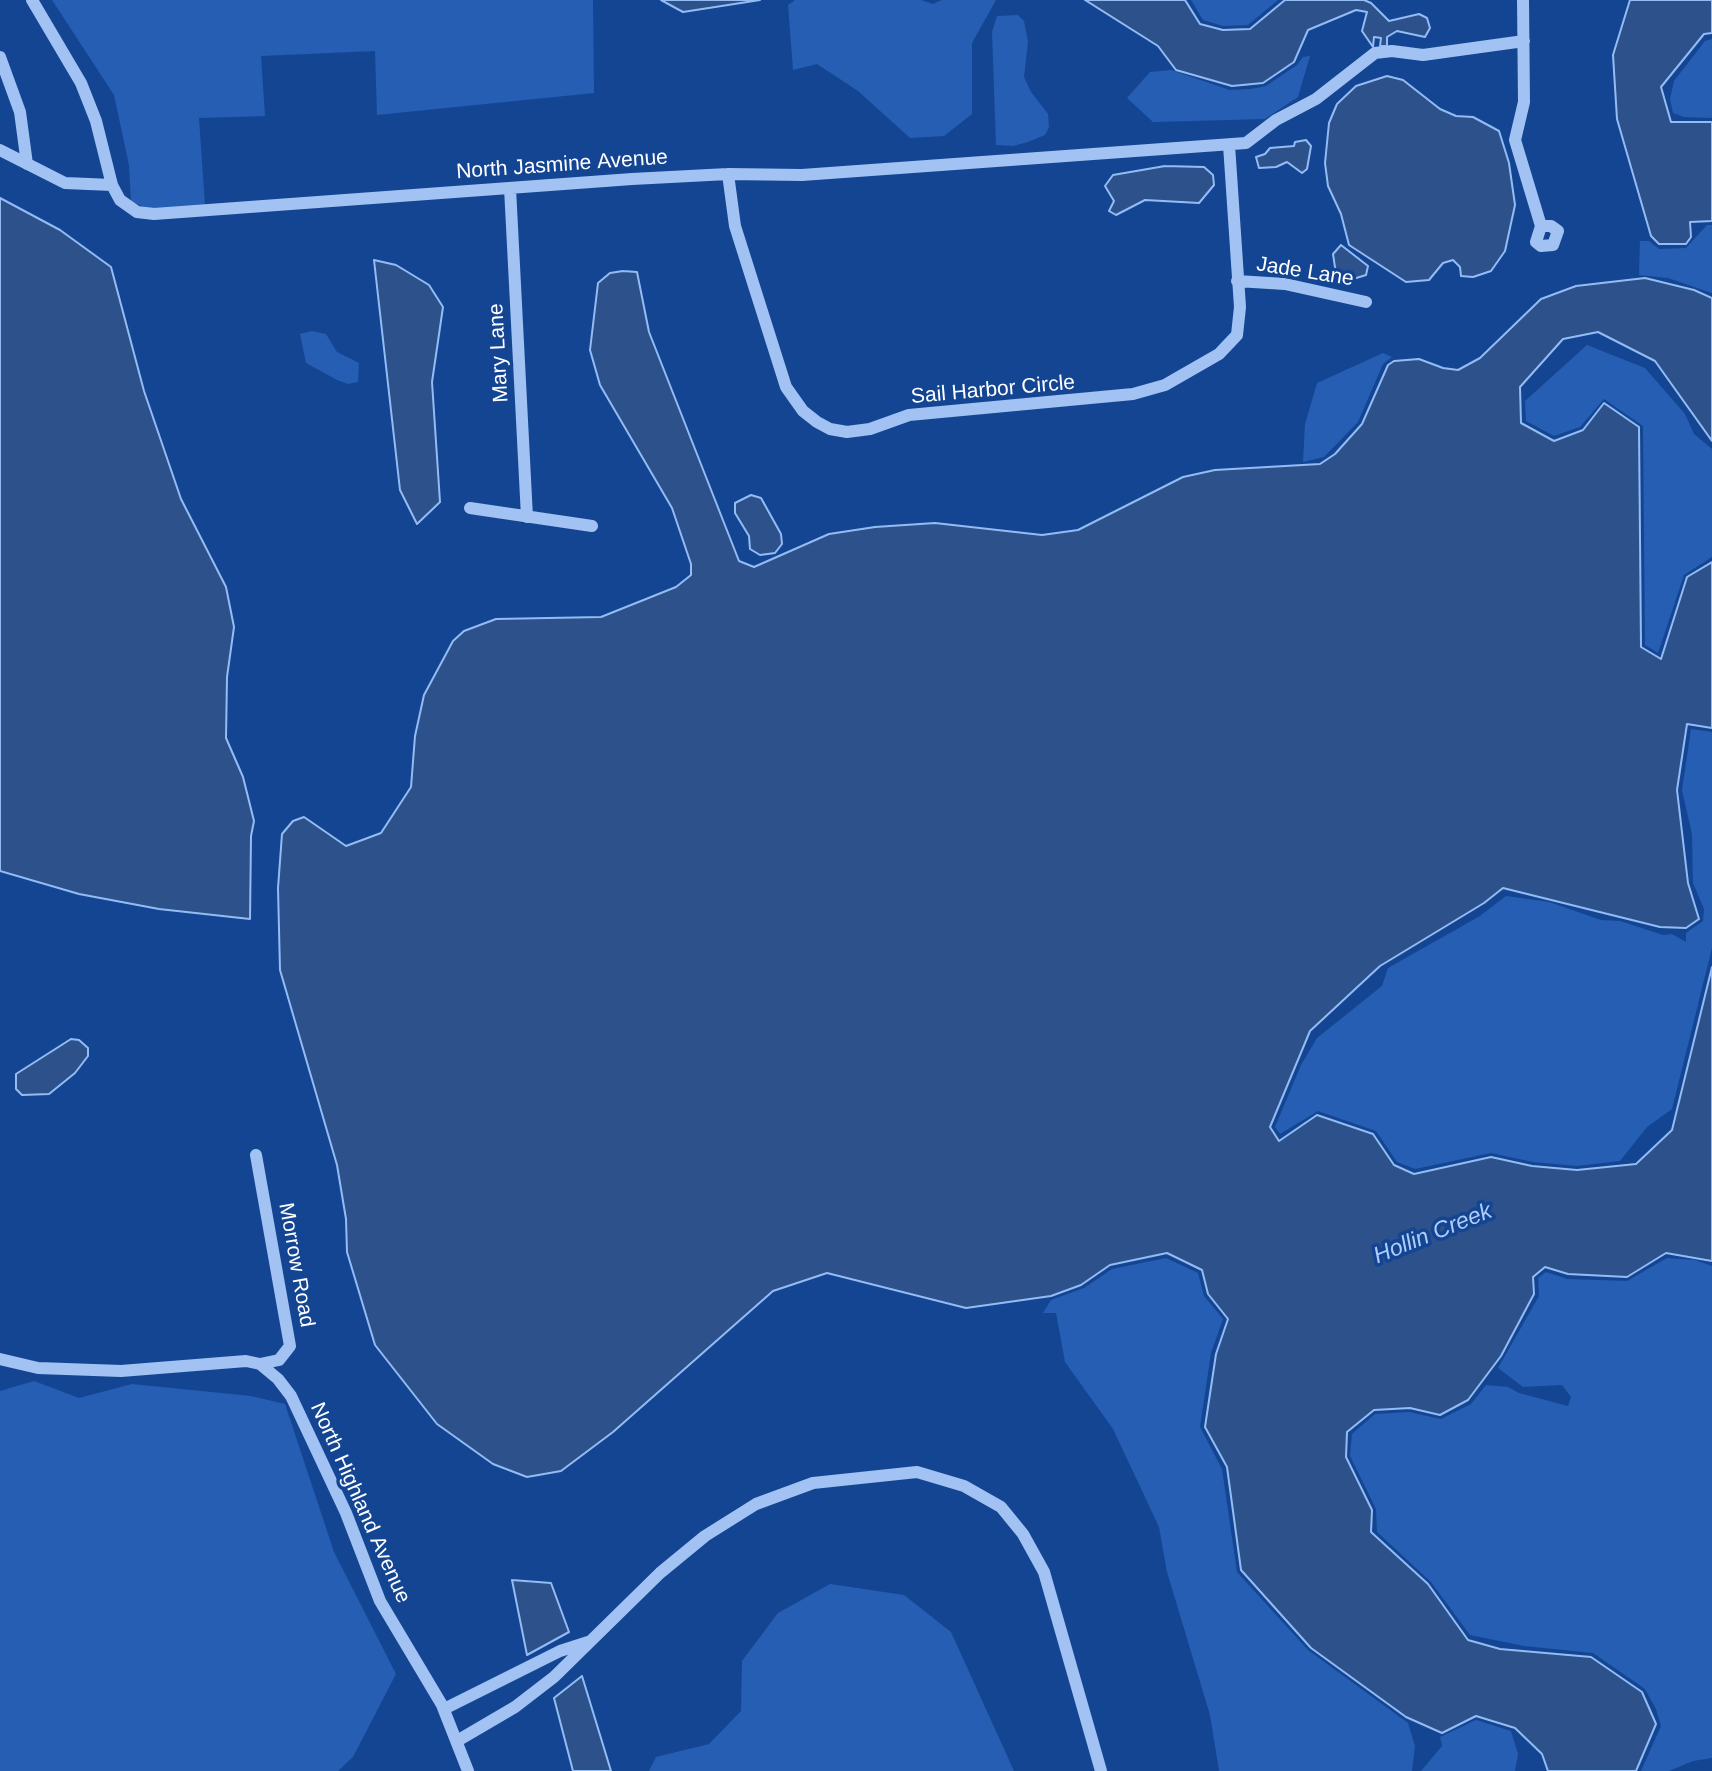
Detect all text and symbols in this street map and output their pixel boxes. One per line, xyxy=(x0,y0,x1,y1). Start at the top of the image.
street label: North Jasmine Avenue xyxy=(455,145,669,185)
street label: Jade Lane xyxy=(1255,252,1355,292)
street label: Mary Lane xyxy=(484,303,514,403)
street label: Sail Harbor Circle xyxy=(910,370,1076,410)
water label: Hollin Creek xyxy=(1370,1198,1496,1270)
street label: Morrow Road xyxy=(273,1201,319,1329)
street label: North Highland Avenue xyxy=(304,1399,416,1607)

